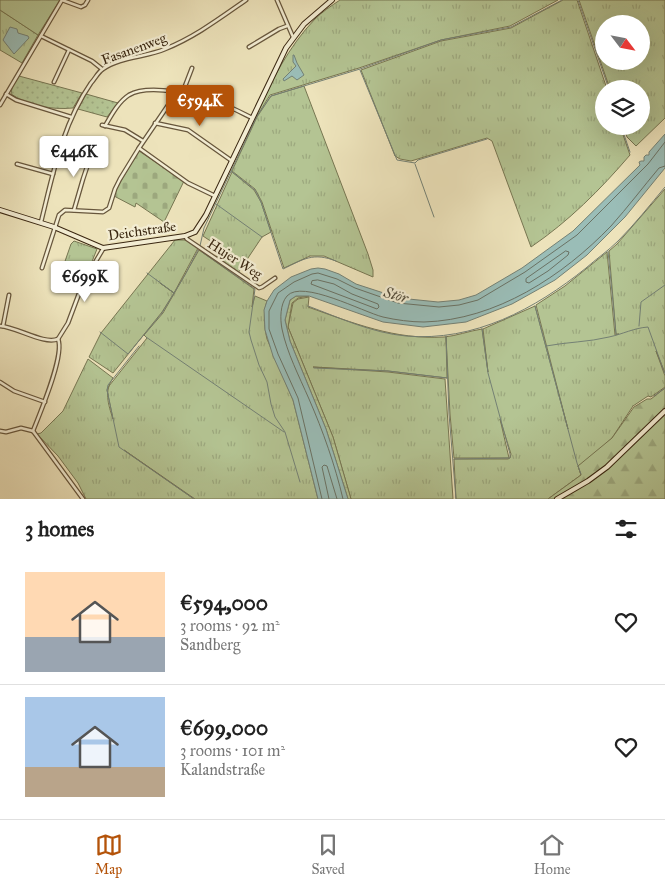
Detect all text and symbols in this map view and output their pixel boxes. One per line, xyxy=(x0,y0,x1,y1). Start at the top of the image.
north arrow xyxy=(595,15,650,70)
map controls xyxy=(595,15,650,135)
street label: Fasanenweg xyxy=(99,29,169,69)
button: layers xyxy=(595,80,650,135)
pin: €594K xyxy=(165,84,235,127)
text: €594K xyxy=(177,91,223,110)
pin: €446K xyxy=(39,136,109,178)
text: €446K xyxy=(50,142,98,161)
street label: Deichstraße xyxy=(107,218,177,244)
street label: Hujer Weg xyxy=(204,235,266,283)
pin: €699K xyxy=(50,260,120,303)
text: €699K xyxy=(62,267,108,286)
water label: Stör xyxy=(381,283,411,307)
icon: filters xyxy=(612,515,640,543)
text: 3 homes xyxy=(25,516,94,542)
text: €594,000 xyxy=(180,590,268,616)
icon: home xyxy=(65,592,125,652)
icon: heart xyxy=(612,608,640,636)
text: 3 rooms · 92 m² xyxy=(180,616,280,635)
text: Sandberg xyxy=(180,635,241,654)
text: €699,000 xyxy=(180,715,268,741)
icon: home xyxy=(65,717,125,777)
icon: heart xyxy=(612,733,640,761)
text: 3 rooms · 101 m² xyxy=(180,741,285,760)
text: Kalandstraße xyxy=(180,760,265,779)
tab: Map xyxy=(95,831,123,878)
tab: Saved xyxy=(312,831,345,878)
tab: Home xyxy=(534,831,570,878)

